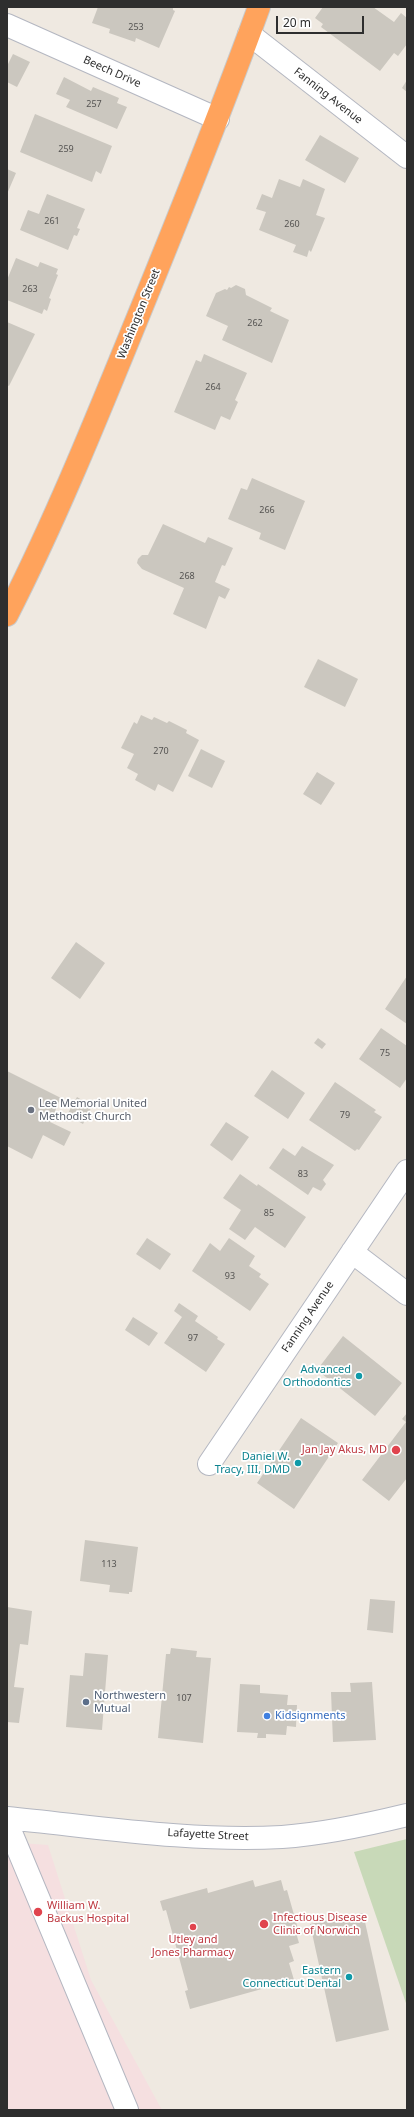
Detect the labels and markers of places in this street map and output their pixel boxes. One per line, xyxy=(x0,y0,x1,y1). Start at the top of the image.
place label: Lee Memorial United Methodist Church xyxy=(39,1097,147,1123)
marker: Lee Memorial United Methodist Church xyxy=(26,1105,36,1115)
place label: Advanced Orthodontics xyxy=(283,1363,351,1389)
marker: Advanced Orthodontics xyxy=(354,1371,364,1381)
place label: Jan Jay Akus, MD xyxy=(302,1443,387,1457)
marker: Jan Jay Akus, MD xyxy=(390,1444,402,1456)
place label: Daniel W. Tracy, III, DMD xyxy=(215,1450,290,1476)
marker: Daniel W. Tracy, III, DMD xyxy=(293,1458,303,1468)
place label: Northwestern Mutual xyxy=(94,1689,166,1715)
marker: Northwestern Mutual xyxy=(81,1697,91,1707)
place label: Kidsignments xyxy=(275,1709,346,1723)
marker: Kidsignments xyxy=(262,1711,272,1721)
place label: William W. Backus Hospital xyxy=(47,1899,129,1925)
marker: William W. Backus Hospital xyxy=(32,1906,44,1918)
place label: Infectious Disease Clinic of Norwich xyxy=(273,1911,367,1937)
marker: Infectious Disease Clinic of Norwich xyxy=(258,1918,270,1930)
marker: Utley and Jones Pharmacy xyxy=(188,1922,198,1932)
place label: Utley and Jones Pharmacy xyxy=(152,1933,234,1959)
place label: Eastern Connecticut Dental xyxy=(243,1964,341,1990)
marker: Eastern Connecticut Dental xyxy=(344,1972,354,1982)

